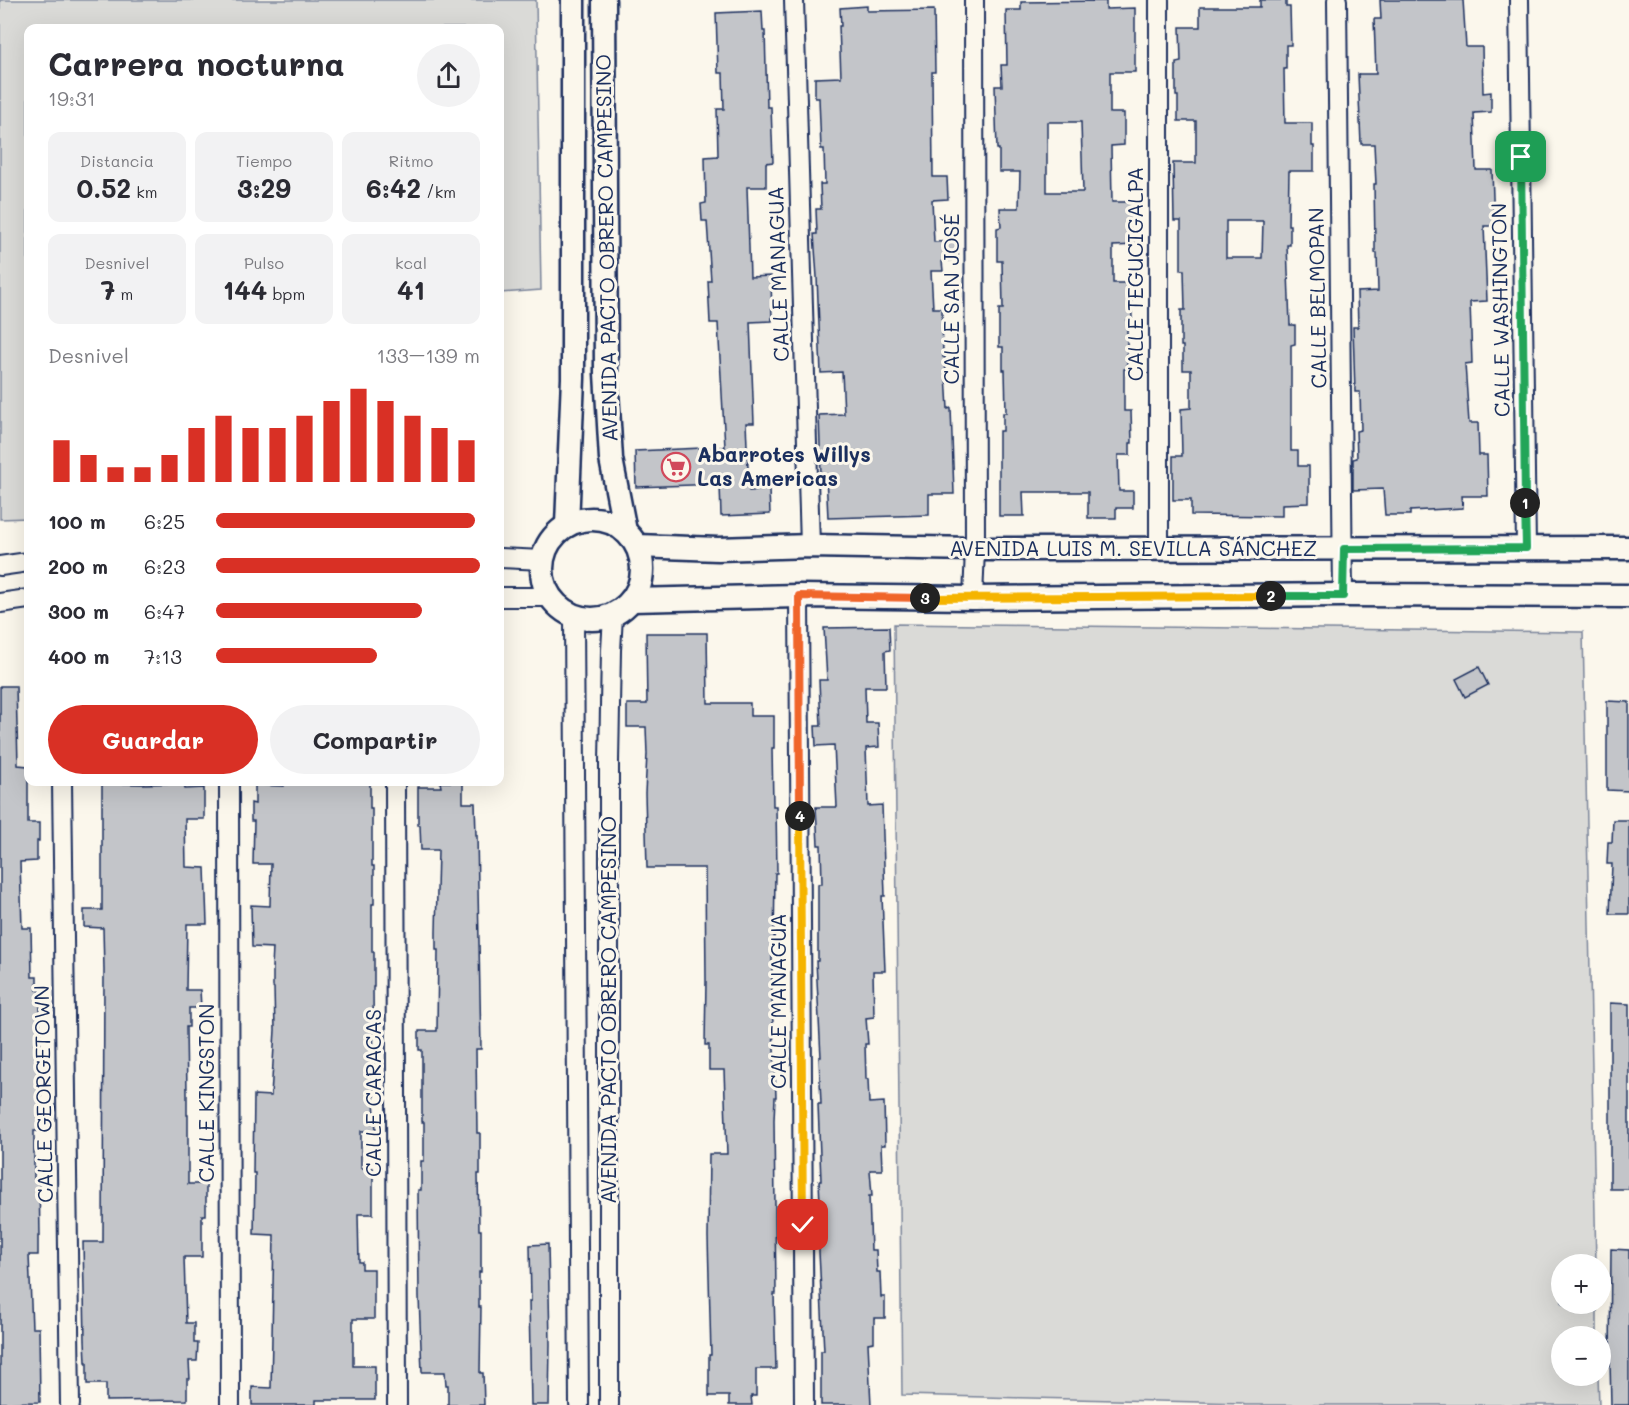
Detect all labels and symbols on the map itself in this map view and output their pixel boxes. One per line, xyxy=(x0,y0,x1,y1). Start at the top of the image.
street label: AVENIDA PACTO OBRERO CAMPESINO xyxy=(589,54,622,442)
pin xyxy=(1495,131,1546,182)
street label: CALLE TEGUCIGALPA xyxy=(1121,167,1148,381)
street label: CALLE MANAGUA xyxy=(761,186,794,362)
street label: CALLE WASHINGTON xyxy=(1484,203,1515,417)
street label: CALLE BELMOPAN xyxy=(1301,207,1332,389)
street label: CALLE SAN JOSÉ xyxy=(937,214,964,384)
place label: Abarrotes Willys Las Americas xyxy=(697,440,871,491)
supermarket icon: Abarrotes Willys Las Americas xyxy=(660,451,692,483)
pin: 1 xyxy=(1510,488,1540,518)
street label: AVENIDA LUIS M. SEVILLA SÁNCHEZ xyxy=(949,534,1317,561)
pin: 2 xyxy=(1256,581,1286,611)
pin: 3 xyxy=(910,583,940,613)
pin: 4 xyxy=(785,801,815,831)
street label: AVENIDA PACTO OBRERO CAMPESINO xyxy=(594,816,621,1204)
street label: CALLE MANAGUA xyxy=(764,913,791,1089)
street label: CALLE GEORGETOWN xyxy=(27,985,58,1203)
street label: CALLE KINGSTON xyxy=(192,1003,219,1183)
street label: CALLE CARACAS xyxy=(359,1009,386,1177)
pin xyxy=(777,1199,828,1250)

